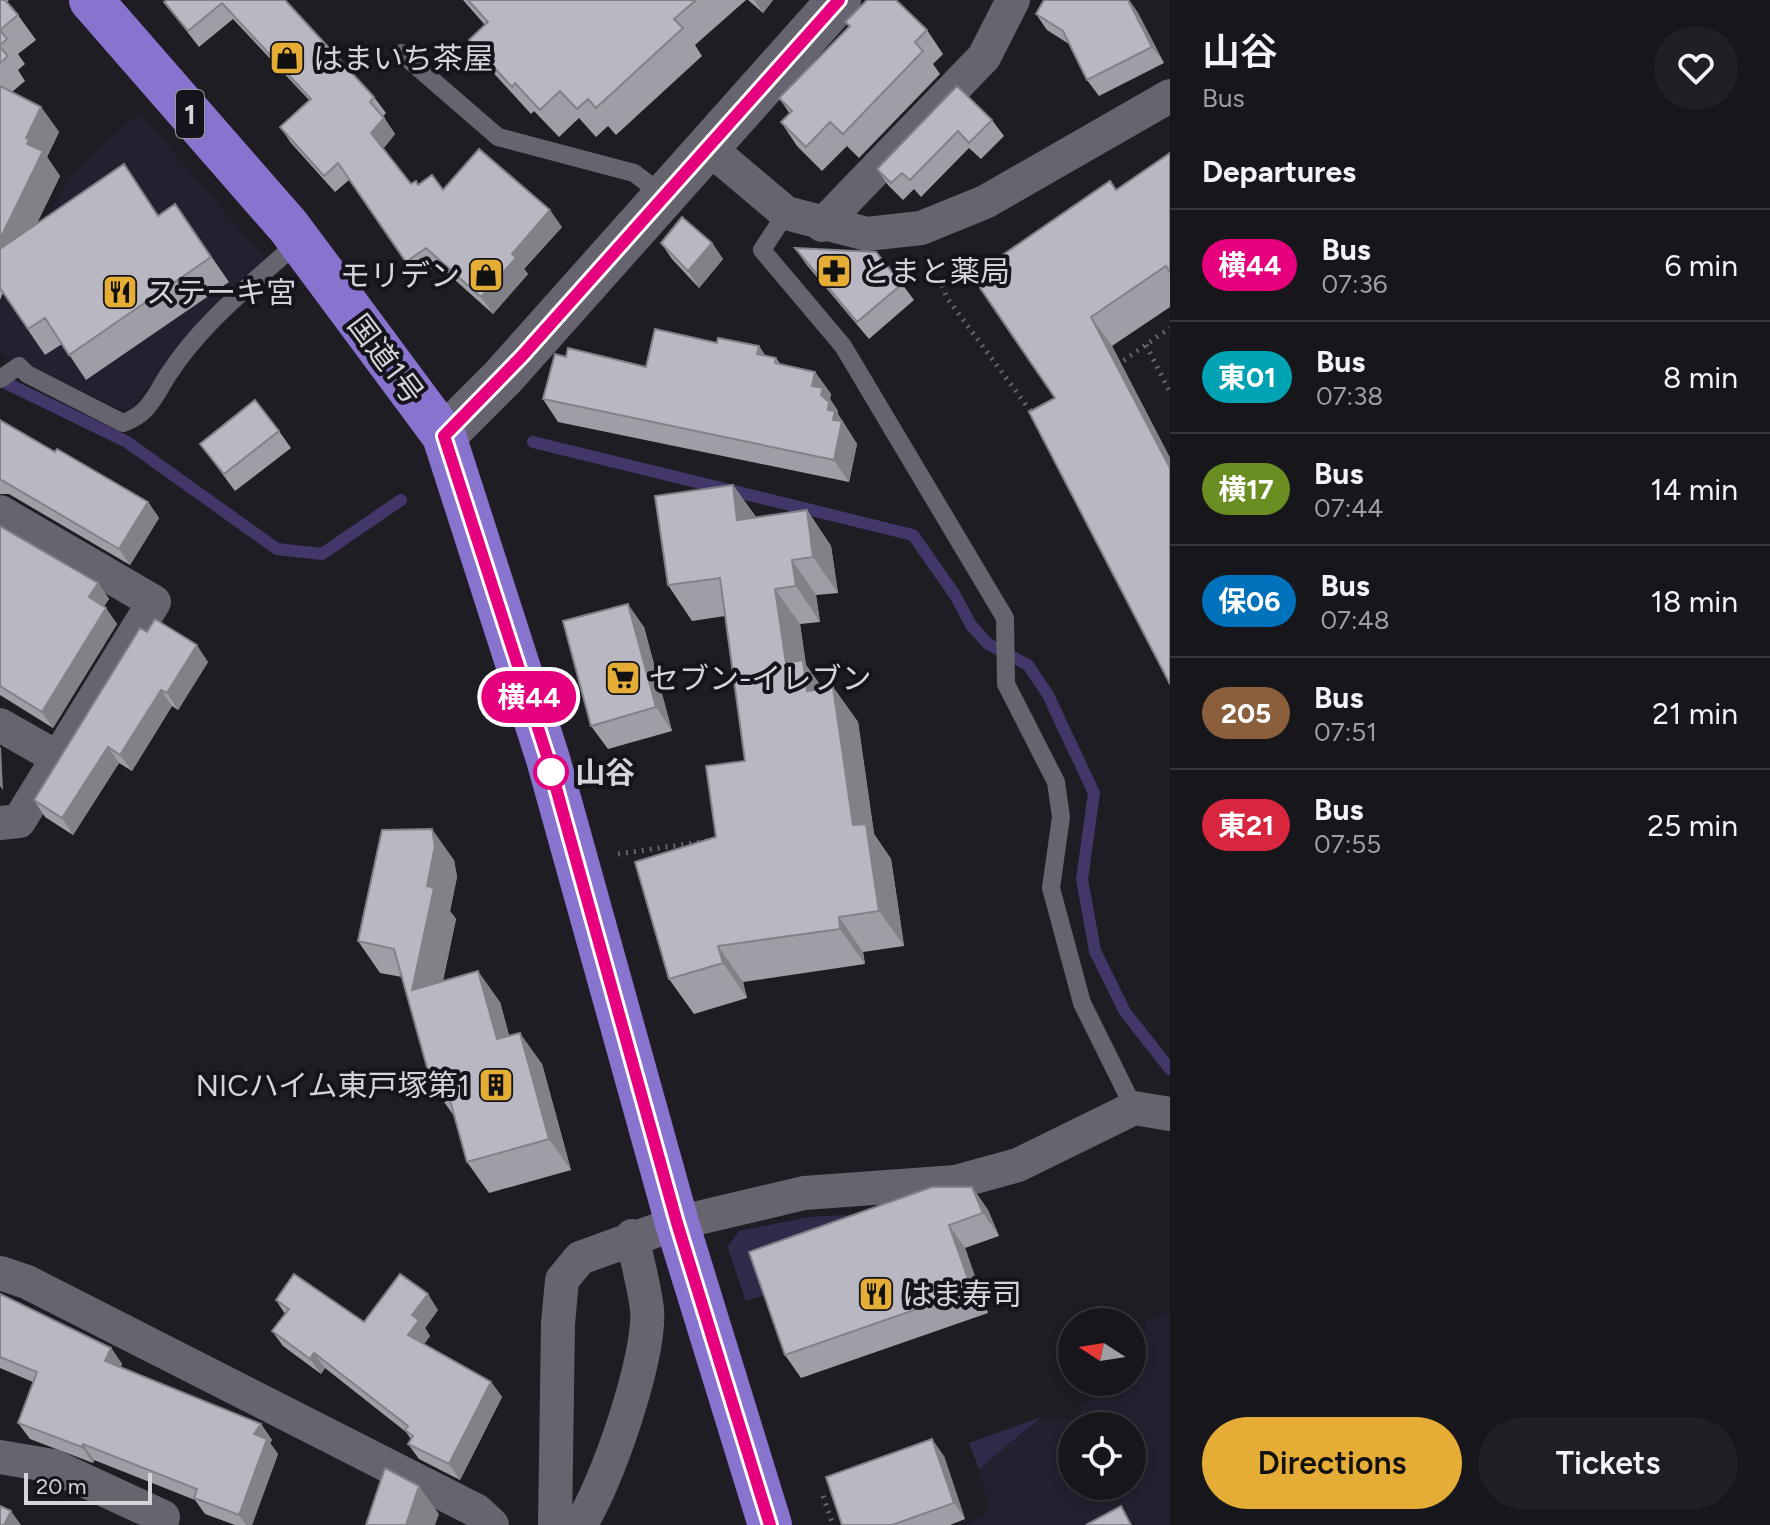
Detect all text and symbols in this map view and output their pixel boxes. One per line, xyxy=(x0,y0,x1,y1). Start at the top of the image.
button: heart xyxy=(1654,26,1738,110)
text: 山谷 xyxy=(1202,29,1278,75)
shop icon: はまいち茶屋 xyxy=(268,39,306,77)
place label: はまいち茶屋 xyxy=(313,40,493,77)
text: Bus xyxy=(1202,82,1245,114)
road number: 1 xyxy=(176,90,204,138)
text: Departures xyxy=(1202,153,1356,190)
text: Bus xyxy=(1321,231,1371,268)
text: 6 min xyxy=(1664,247,1738,284)
text: 横44 xyxy=(1218,248,1281,282)
pharmacy icon: とまと薬局 xyxy=(815,252,853,290)
place label: とまと薬局 xyxy=(860,253,1010,290)
shop icon: モリデン xyxy=(467,256,505,294)
place label: モリデン xyxy=(340,257,460,294)
text: 07:36 xyxy=(1321,268,1388,300)
restaurant icon: ステーキ宮 xyxy=(101,273,139,311)
place label: ステーキ宮 xyxy=(146,274,296,311)
street label: 国道1号 xyxy=(340,307,432,411)
text: Bus xyxy=(1316,343,1365,380)
text: 8 min xyxy=(1663,359,1738,396)
text: 東01 xyxy=(1218,360,1276,394)
text: 07:38 xyxy=(1316,380,1383,412)
text: Bus xyxy=(1314,455,1363,492)
text: 14 min xyxy=(1650,471,1738,508)
text: 横17 xyxy=(1218,472,1274,506)
text: 07:44 xyxy=(1314,492,1384,524)
text: Bus xyxy=(1320,567,1370,604)
text: 18 min xyxy=(1651,583,1738,620)
text: 保06 xyxy=(1218,584,1280,618)
text: 07:48 xyxy=(1320,604,1390,636)
supermarket icon: セブン-イレブン xyxy=(604,659,642,697)
place label: セブン-イレブン xyxy=(649,660,872,697)
line badge: 横44 xyxy=(483,671,575,723)
text: Bus xyxy=(1314,679,1363,716)
text: 横44 xyxy=(497,680,561,714)
text: 21 min xyxy=(1652,695,1738,732)
text: 205 xyxy=(1221,696,1271,730)
text: 07:51 xyxy=(1314,716,1377,748)
place label: 山谷 xyxy=(575,754,635,791)
marker: 山谷 xyxy=(534,755,568,789)
text: Bus xyxy=(1314,791,1363,828)
text: 25 min xyxy=(1647,807,1738,844)
text: 東21 xyxy=(1218,808,1274,842)
text: 07:55 xyxy=(1314,828,1381,860)
building icon: NICハイム東戸塚第1 xyxy=(477,1066,515,1104)
place label: NICハイム東戸塚第1 xyxy=(196,1067,470,1104)
restaurant icon: はま寿司 xyxy=(857,1275,895,1313)
place label: はま寿司 xyxy=(902,1276,1022,1313)
north arrow xyxy=(1058,1308,1146,1396)
map controls xyxy=(1058,1308,1146,1500)
button: locate xyxy=(1058,1412,1146,1500)
button: Directions xyxy=(1202,1417,1462,1509)
button: Tickets xyxy=(1478,1417,1738,1509)
scale bar xyxy=(24,1469,152,1505)
text: 20 m xyxy=(36,1473,87,1500)

